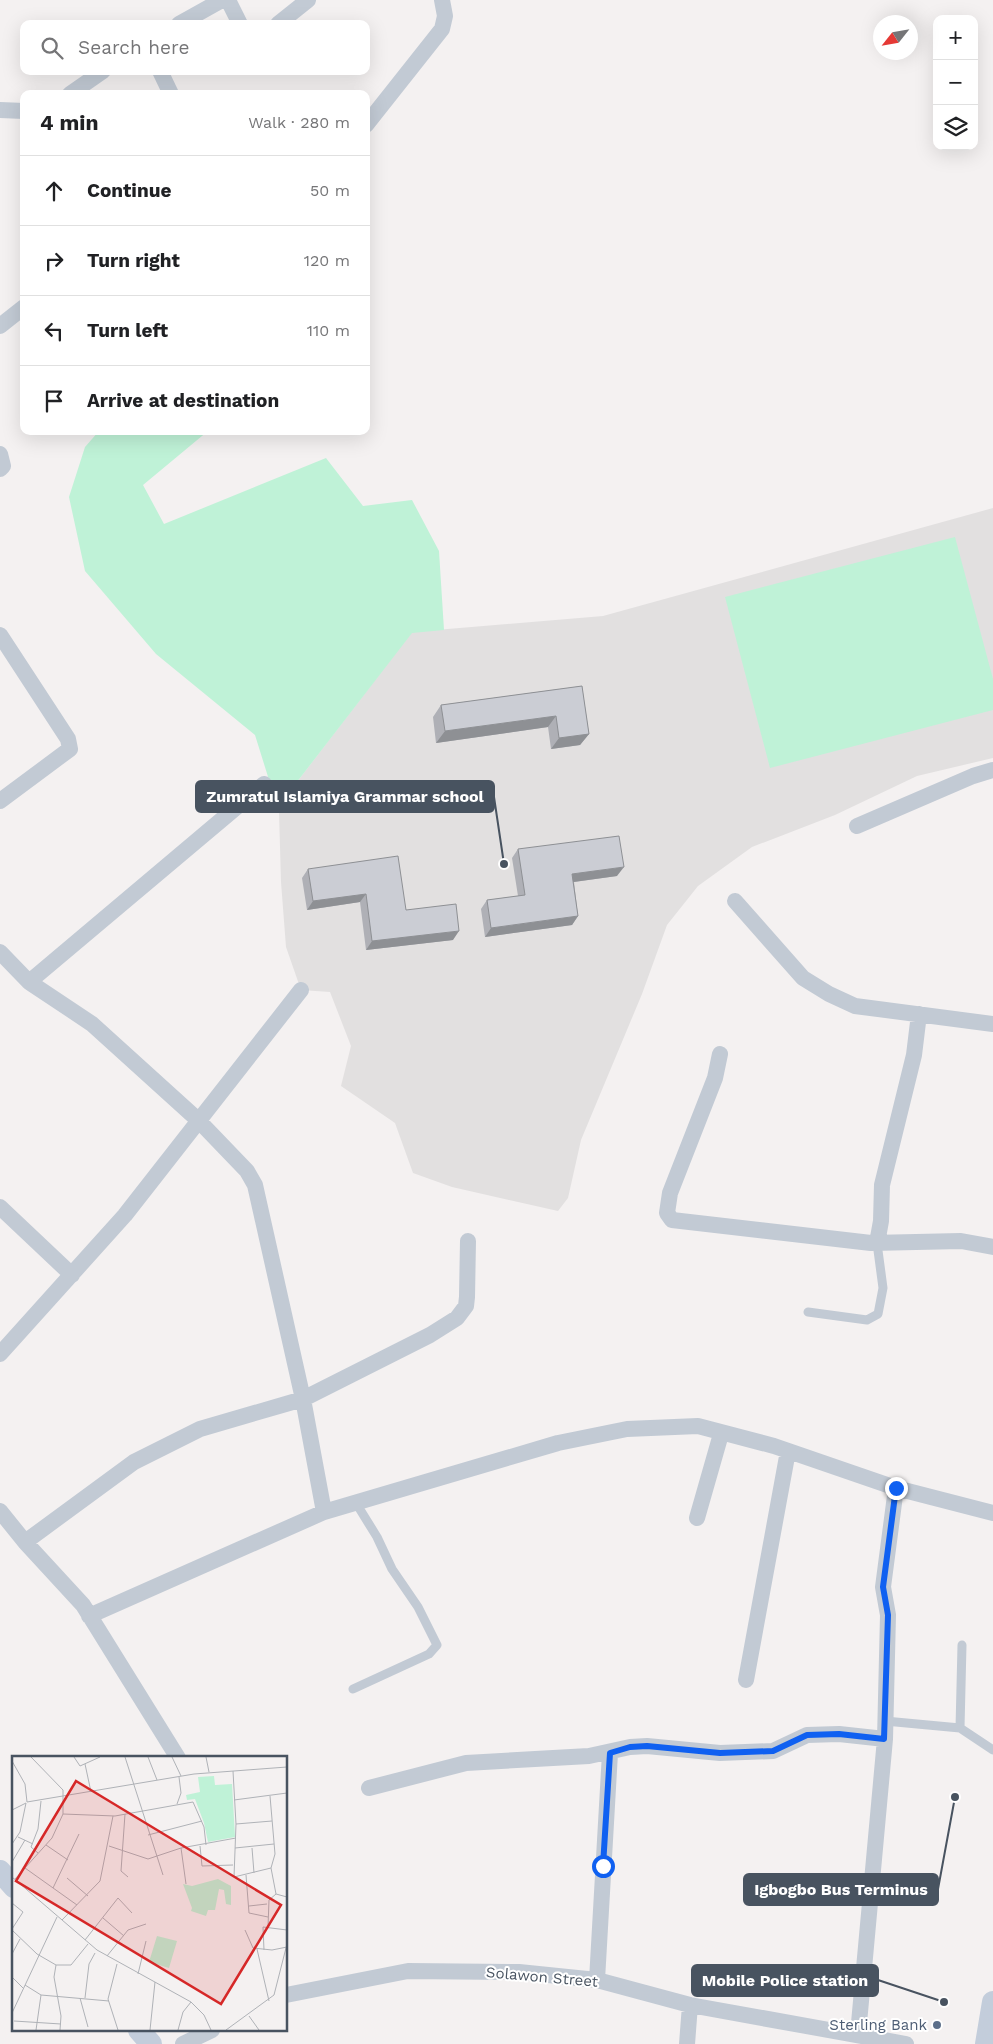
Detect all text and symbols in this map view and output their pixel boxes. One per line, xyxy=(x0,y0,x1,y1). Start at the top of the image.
north arrow xyxy=(873,15,918,60)
map controls xyxy=(933,15,978,150)
button: + xyxy=(933,15,978,60)
search box xyxy=(20,20,370,75)
icon: search xyxy=(38,34,66,62)
text: Search here xyxy=(78,36,189,59)
button: − xyxy=(933,60,978,105)
button: layers xyxy=(933,105,978,150)
text: 4 min xyxy=(40,110,98,135)
text: Walk · 280 m xyxy=(248,113,350,132)
icon: ahead xyxy=(40,177,68,205)
text: Continue xyxy=(87,179,171,202)
text: 50 m xyxy=(310,181,350,200)
icon: right xyxy=(40,247,68,275)
text: Turn right xyxy=(87,249,180,272)
text: 120 m xyxy=(304,251,350,270)
icon: left xyxy=(40,317,68,345)
text: Turn left xyxy=(87,319,168,342)
text: 110 m xyxy=(307,321,350,340)
icon: arrive xyxy=(40,387,68,415)
text: Arrive at destination xyxy=(87,389,279,412)
callout: Zumratul Islamiya Grammar school xyxy=(196,781,494,812)
text: Zumratul Islamiya Grammar school xyxy=(206,787,485,806)
route end xyxy=(885,1477,908,1500)
inset map xyxy=(12,1756,288,2032)
route start xyxy=(592,1855,615,1878)
callout: Igbogbo Bus Terminus xyxy=(744,1874,938,1905)
text: Igbogbo Bus Terminus xyxy=(754,1880,928,1899)
street label: Solawon Street xyxy=(485,1963,599,1991)
callout: Mobile Police station xyxy=(692,1965,878,1996)
text: Mobile Police station xyxy=(702,1971,868,1990)
place label: Sterling Bank xyxy=(829,2016,927,2034)
marker: Sterling Bank xyxy=(931,2019,943,2031)

